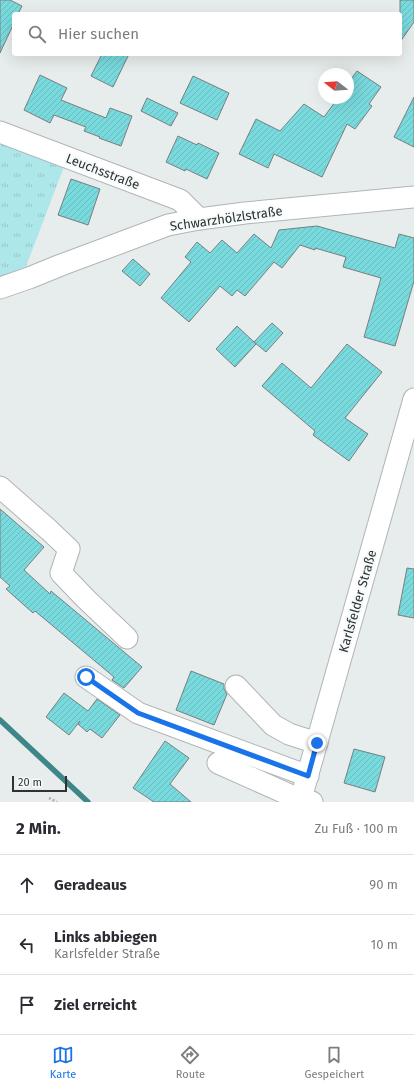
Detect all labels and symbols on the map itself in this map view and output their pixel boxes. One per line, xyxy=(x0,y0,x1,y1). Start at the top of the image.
north arrow xyxy=(318,68,354,104)
street label: Leuchsstraße xyxy=(64,151,142,192)
street label: Schwarzhölzlstraße xyxy=(169,203,283,234)
street label: Karlsfelder Straße xyxy=(336,548,379,654)
route start xyxy=(77,668,95,686)
route end xyxy=(308,734,326,752)
scale bar xyxy=(12,774,67,793)

